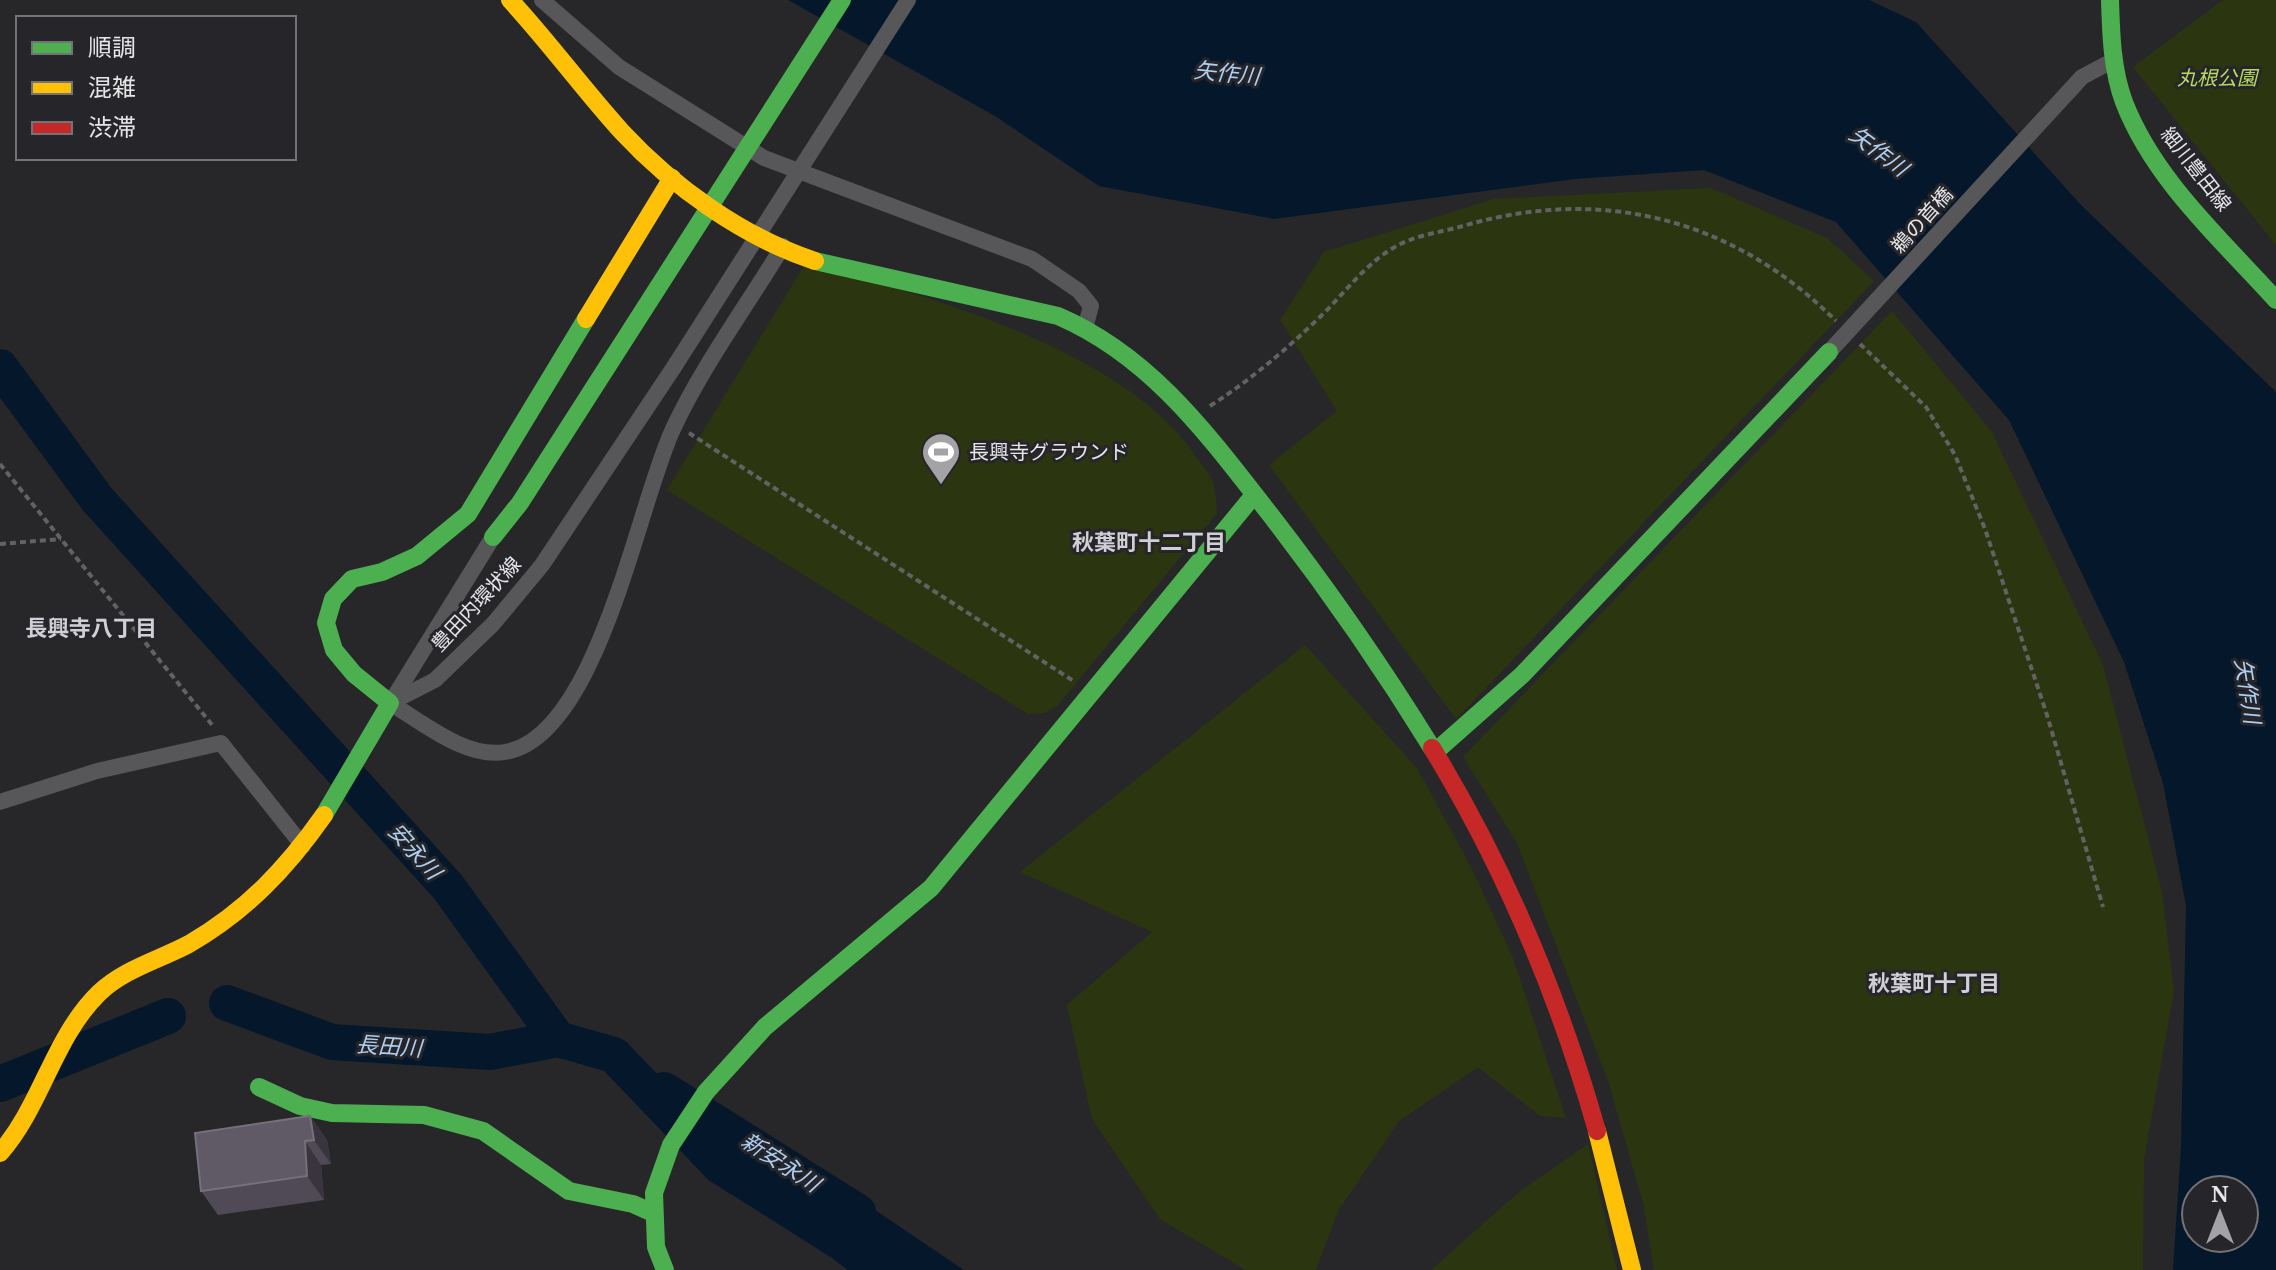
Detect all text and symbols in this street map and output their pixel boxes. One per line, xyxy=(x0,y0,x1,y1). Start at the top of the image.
legend xyxy=(16,16,296,160)
text: 順調 xyxy=(88,30,136,63)
water label: 矢作川 xyxy=(1193,54,1263,91)
park label: 丸根公園 xyxy=(2177,64,2260,91)
text: 混雑 xyxy=(88,70,136,103)
text: 渋滞 xyxy=(88,110,136,143)
water label: 矢作川 xyxy=(1844,118,1917,183)
street label: 細川豊田線 xyxy=(2155,121,2238,216)
street label: 鵜の首橋 xyxy=(1885,181,1958,258)
sports icon: 長興寺グラウンド xyxy=(920,431,962,486)
place label: 長興寺グラウンド xyxy=(969,438,1129,465)
district label: 秋葉町十二丁目 xyxy=(1072,526,1226,556)
street label: 豊田内環状線 xyxy=(425,551,526,657)
district label: 長興寺八丁目 xyxy=(25,612,157,642)
water label: 矢作川 xyxy=(2229,656,2269,728)
water label: 安永川 xyxy=(383,816,450,886)
district label: 秋葉町十丁目 xyxy=(1868,967,2000,997)
water label: 長田川 xyxy=(355,1028,425,1062)
water label: 新安永川 xyxy=(736,1125,828,1199)
north arrow xyxy=(2180,1174,2260,1254)
text: N xyxy=(2211,1178,2229,1208)

